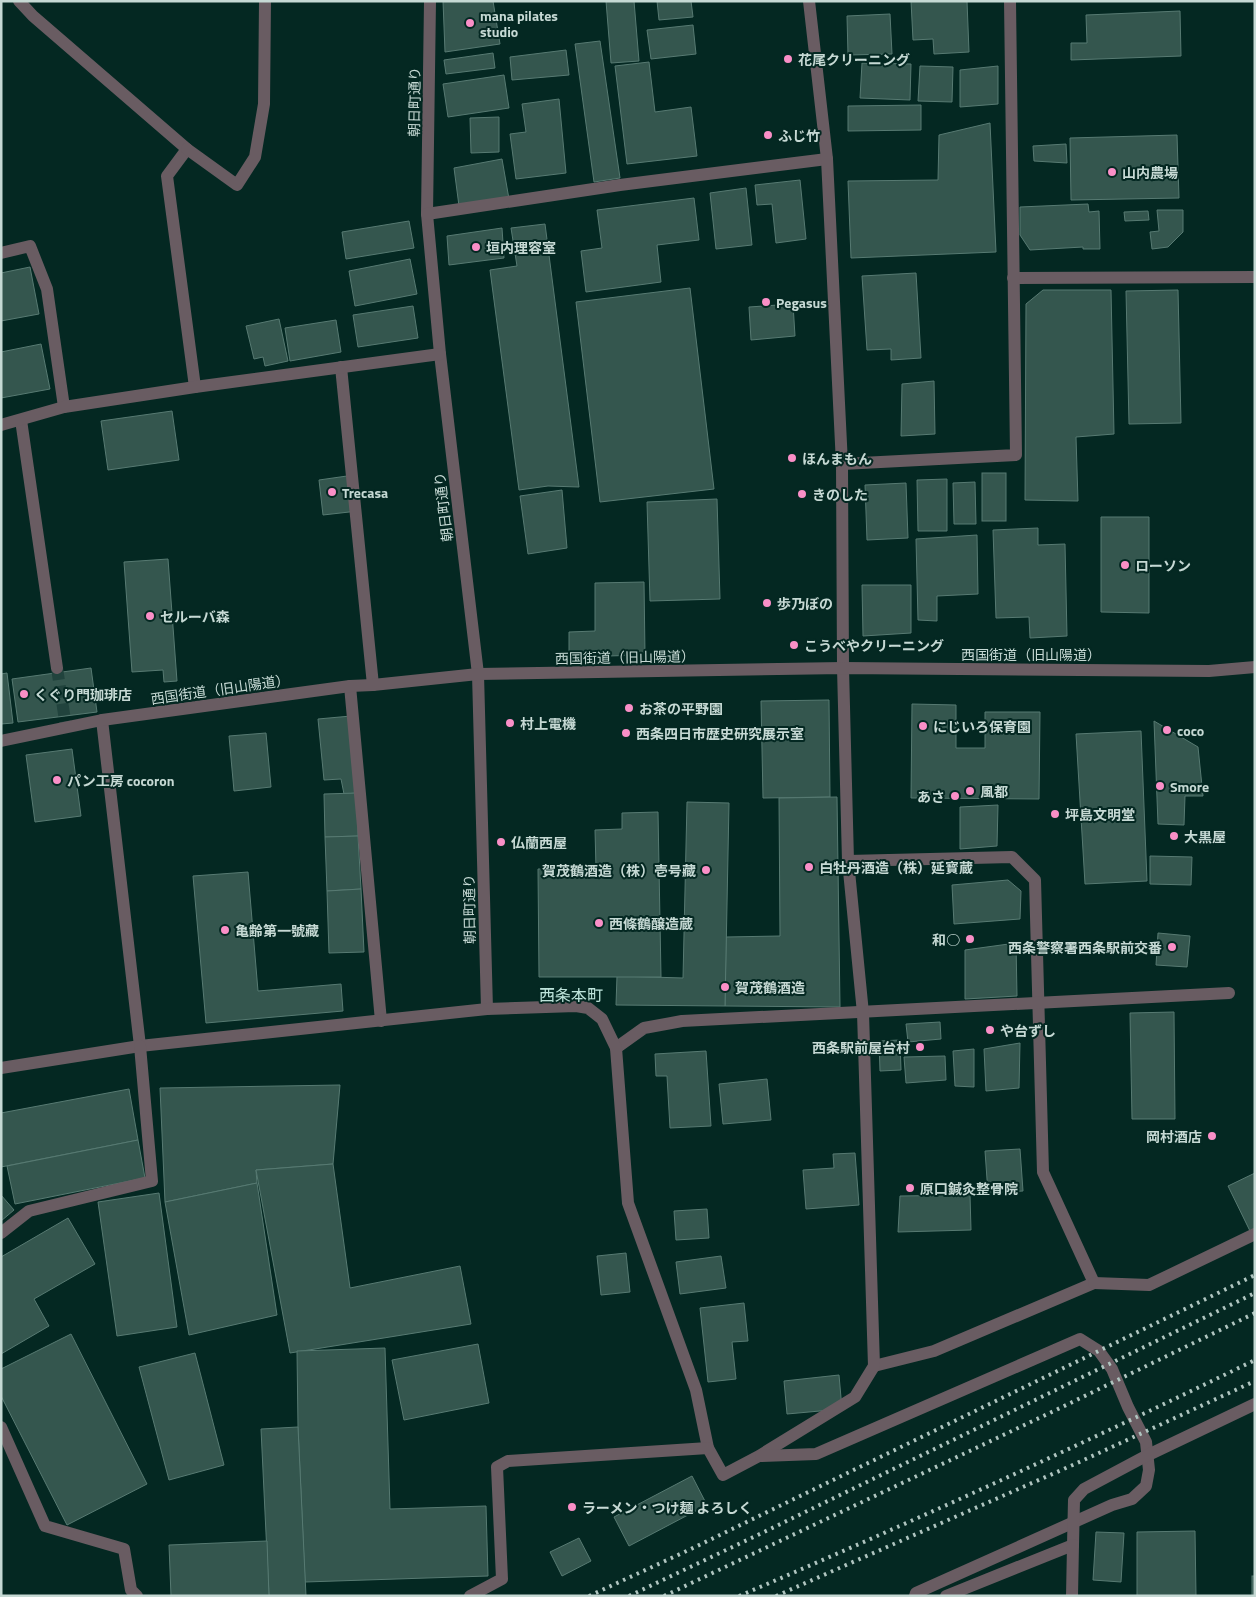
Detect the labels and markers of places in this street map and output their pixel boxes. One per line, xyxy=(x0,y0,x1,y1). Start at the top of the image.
place label: mana pilates studio xyxy=(480,5,558,42)
marker: mana pilates studio xyxy=(464,17,476,29)
place label: 花尾クリーニング xyxy=(798,49,910,70)
marker: 花尾クリーニング xyxy=(782,53,794,65)
place label: ふじ竹 xyxy=(778,125,820,146)
marker: ふじ竹 xyxy=(762,129,774,141)
place label: 山内農場 xyxy=(1122,162,1178,183)
marker: 山内農場 xyxy=(1106,166,1118,178)
place label: 垣内理容室 xyxy=(486,237,556,258)
marker: 垣内理容室 xyxy=(470,241,482,253)
place label: Pegasus xyxy=(776,292,827,313)
marker: Pegasus xyxy=(760,296,772,308)
place label: ほんまもん xyxy=(802,448,872,469)
marker: ほんまもん xyxy=(786,452,798,464)
place label: Trecasa xyxy=(342,482,388,503)
place label: きのした xyxy=(812,484,868,505)
marker: Trecasa xyxy=(326,486,338,498)
marker: きのした xyxy=(796,488,808,500)
place label: ローソン xyxy=(1135,555,1191,576)
marker: ローソン xyxy=(1119,559,1131,571)
place label: 歩乃ぼの xyxy=(777,593,833,614)
marker: 歩乃ぼの xyxy=(761,597,773,609)
place label: セルーバ森 xyxy=(160,606,230,627)
marker: セルーバ森 xyxy=(144,610,156,622)
place label: こうべやクリーニング xyxy=(804,635,944,656)
marker: こうべやクリーニング xyxy=(788,639,800,651)
place label: くぐり門珈琲店 xyxy=(34,684,132,705)
marker: くぐり門珈琲店 xyxy=(18,688,30,700)
place label: お茶の平野園 xyxy=(639,698,723,719)
marker: お茶の平野園 xyxy=(623,702,635,714)
place label: 村上電機 xyxy=(520,713,576,734)
place label: にじいろ保育園 xyxy=(933,716,1031,737)
marker: 村上電機 xyxy=(504,717,516,729)
marker: にじいろ保育園 xyxy=(917,720,929,732)
place label: coco xyxy=(1177,720,1204,741)
place label: 西条四日市歴史研究展示室 xyxy=(636,723,804,744)
marker: coco xyxy=(1161,724,1173,736)
marker: 西条四日市歴史研究展示室 xyxy=(620,727,632,739)
place label: パン工房 cocoron xyxy=(67,770,174,791)
marker: パン工房 cocoron xyxy=(51,774,63,786)
place label: Smore xyxy=(1170,776,1209,797)
marker: Smore xyxy=(1154,780,1166,792)
place label: 風都 xyxy=(980,781,1008,802)
marker: 風都 xyxy=(964,785,976,797)
place label: あさ xyxy=(917,786,945,807)
marker: あさ xyxy=(949,790,961,802)
place label: 坪島文明堂 xyxy=(1065,804,1135,825)
marker: 坪島文明堂 xyxy=(1049,808,1061,820)
place label: 大黒屋 xyxy=(1184,826,1226,847)
marker: 大黒屋 xyxy=(1168,830,1180,842)
place label: 仏蘭西屋 xyxy=(511,832,567,853)
marker: 仏蘭西屋 xyxy=(495,836,507,848)
place label: 白牡丹酒造（株）延寳蔵 xyxy=(819,857,973,878)
place label: 賀茂鶴酒造（株）壱号藏 xyxy=(542,860,696,881)
marker: 白牡丹酒造（株）延寳蔵 xyxy=(803,861,815,873)
marker: 賀茂鶴酒造（株）壱号藏 xyxy=(700,864,712,876)
place label: 西條鶴醸造蔵 xyxy=(609,913,693,934)
marker: 西條鶴醸造蔵 xyxy=(593,917,605,929)
place label: 亀齢第一號藏 xyxy=(235,920,319,941)
marker: 亀齢第一號藏 xyxy=(219,924,231,936)
place label: 和○ xyxy=(932,929,960,950)
marker: 和○ xyxy=(964,933,976,945)
place label: 西条警察署西条駅前交番 xyxy=(1008,937,1162,958)
marker: 西条警察署西条駅前交番 xyxy=(1166,941,1178,953)
place label: 賀茂鶴酒造 xyxy=(735,977,805,998)
marker: 賀茂鶴酒造 xyxy=(719,981,731,993)
place label: や台ずし xyxy=(1000,1020,1056,1041)
marker: や台ずし xyxy=(984,1024,996,1036)
place label: 西条駅前屋台村 xyxy=(812,1037,910,1058)
marker: 西条駅前屋台村 xyxy=(914,1041,926,1053)
place label: 岡村酒店 xyxy=(1146,1126,1202,1147)
marker: 岡村酒店 xyxy=(1206,1130,1218,1142)
place label: 原口鍼灸整骨院 xyxy=(920,1178,1018,1199)
marker: 原口鍼灸整骨院 xyxy=(904,1182,916,1194)
place label: ラーメン・つけ麺 よろしく xyxy=(582,1497,753,1518)
marker: ラーメン・つけ麺 よろしく xyxy=(566,1501,578,1513)

